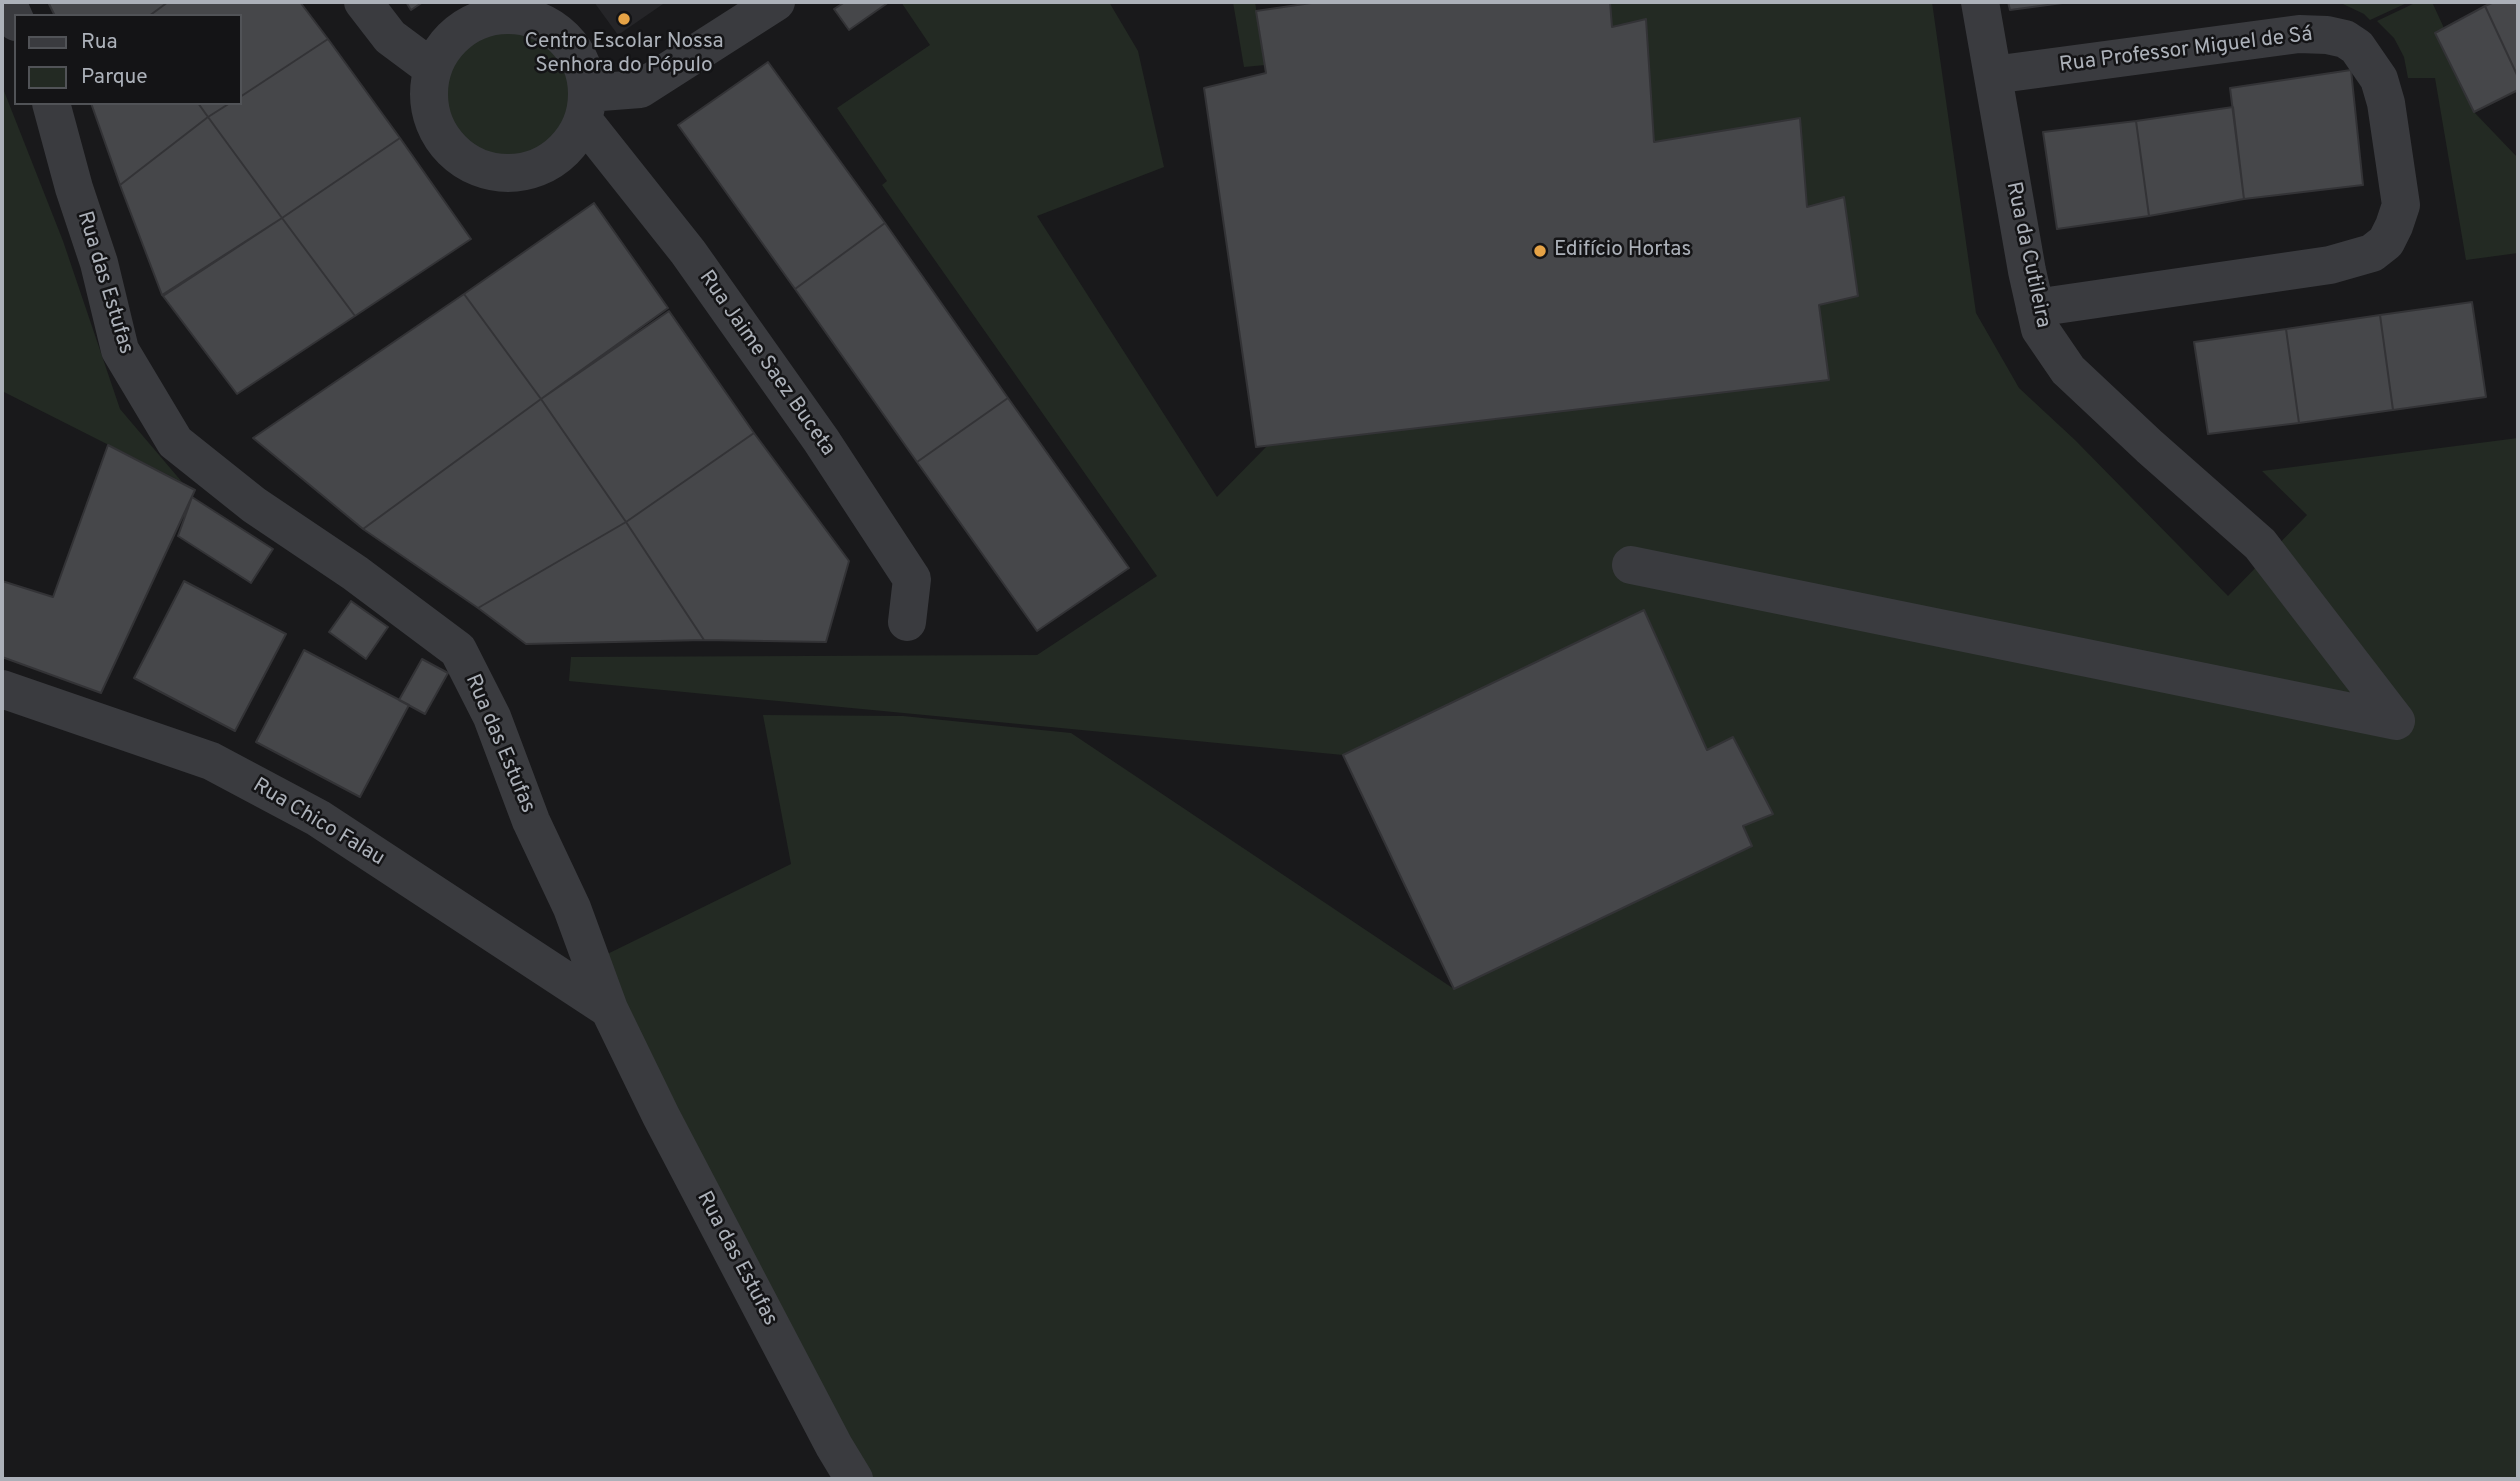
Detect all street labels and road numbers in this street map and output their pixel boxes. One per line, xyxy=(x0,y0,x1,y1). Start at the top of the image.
street label: Rua Professor Miguel de Sá xyxy=(2058,23,2314,79)
street label: Rua da Cutileira xyxy=(1999,180,2055,330)
street label: Rua das Estufas xyxy=(70,208,138,358)
street label: Rua Jaime Saez Buceta xyxy=(692,267,840,461)
street label: Rua das Estufas xyxy=(458,671,540,817)
street label: Rua Chico Falau xyxy=(248,774,388,872)
street label: Rua das Estufas xyxy=(690,1188,782,1330)

